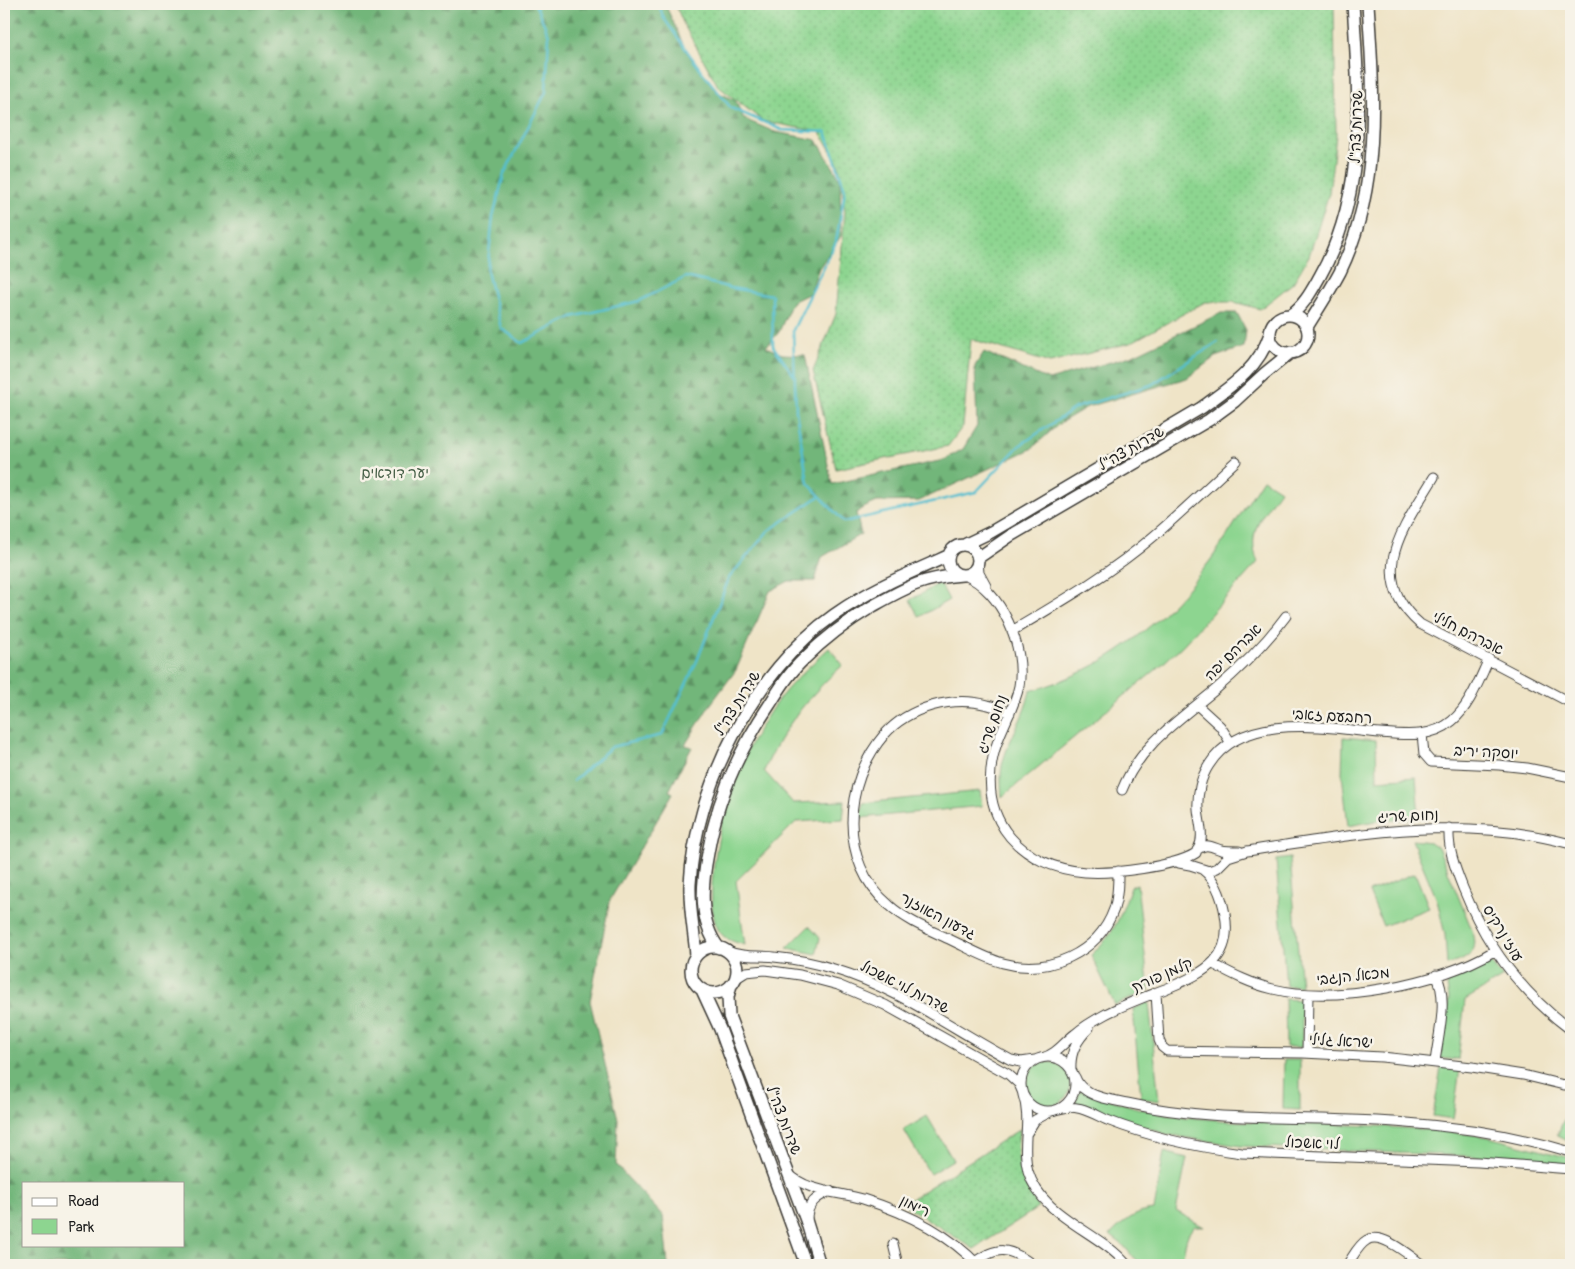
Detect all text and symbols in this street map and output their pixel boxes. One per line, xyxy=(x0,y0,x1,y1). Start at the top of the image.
street label: שדרות צה"ל xyxy=(1346,90,1367,164)
street label: שדרות צה"ל xyxy=(1095,422,1168,475)
park label: יער דודאים xyxy=(361,464,429,483)
street label: אברהם חלילי xyxy=(1429,607,1507,660)
street label: אברהם יפה xyxy=(1201,620,1266,685)
street label: שדרות צה"ל xyxy=(710,667,765,739)
street label: נחום שריג xyxy=(973,692,1012,756)
street label: רחבעם זאבי xyxy=(1291,705,1373,728)
street label: יוסקה יריב xyxy=(1453,741,1519,764)
street label: נחום שריג xyxy=(1377,805,1439,828)
street label: גדעון האוזנר xyxy=(897,889,979,944)
street label: עוזי נרקיס xyxy=(1478,901,1527,965)
street label: קלמן פורת xyxy=(1129,954,1196,997)
street label: שדרות לוי אשכול xyxy=(857,957,953,1018)
street label: מכאל הנגבי xyxy=(1316,963,1391,990)
street label: ישראל גלילי xyxy=(1308,1030,1374,1053)
street label: שדרות צה"ל xyxy=(762,1083,806,1158)
street label: לוי אשכול xyxy=(1284,1133,1341,1154)
legend xyxy=(22,1182,185,1246)
street label: רימון xyxy=(897,1191,933,1222)
text: Road xyxy=(68,1192,99,1211)
text: Park xyxy=(68,1218,95,1237)

